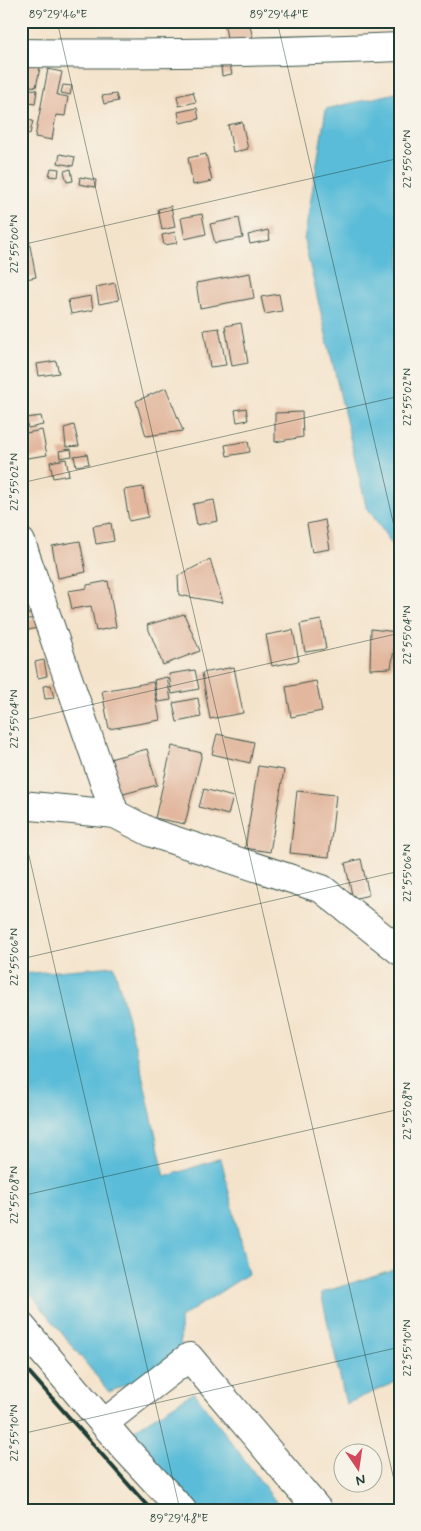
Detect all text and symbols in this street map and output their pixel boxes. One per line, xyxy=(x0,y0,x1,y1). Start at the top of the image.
text: 89°29'46"E xyxy=(29,7,87,23)
text: 89°29'44"E xyxy=(249,7,309,23)
text: 22°55'00"N xyxy=(400,130,416,188)
text: 22°55'00"N xyxy=(7,215,23,273)
text: 22°55'02"N xyxy=(400,368,416,426)
text: 22°55'02"N xyxy=(7,453,23,511)
text: 22°55'04"N xyxy=(400,606,416,664)
text: 22°55'04"N xyxy=(7,690,23,748)
text: 22°55'06"N xyxy=(400,844,416,902)
text: 22°55'06"N xyxy=(7,928,23,986)
text: 22°55'08"N xyxy=(400,1082,416,1140)
text: 22°55'08"N xyxy=(7,1166,23,1224)
text: 22°55'10"N xyxy=(400,1319,416,1377)
text: 22°55'10"N xyxy=(7,1404,23,1462)
north arrow xyxy=(334,1444,384,1494)
text: N xyxy=(354,1470,367,1490)
text: 89°29'48"E xyxy=(150,1511,208,1527)

